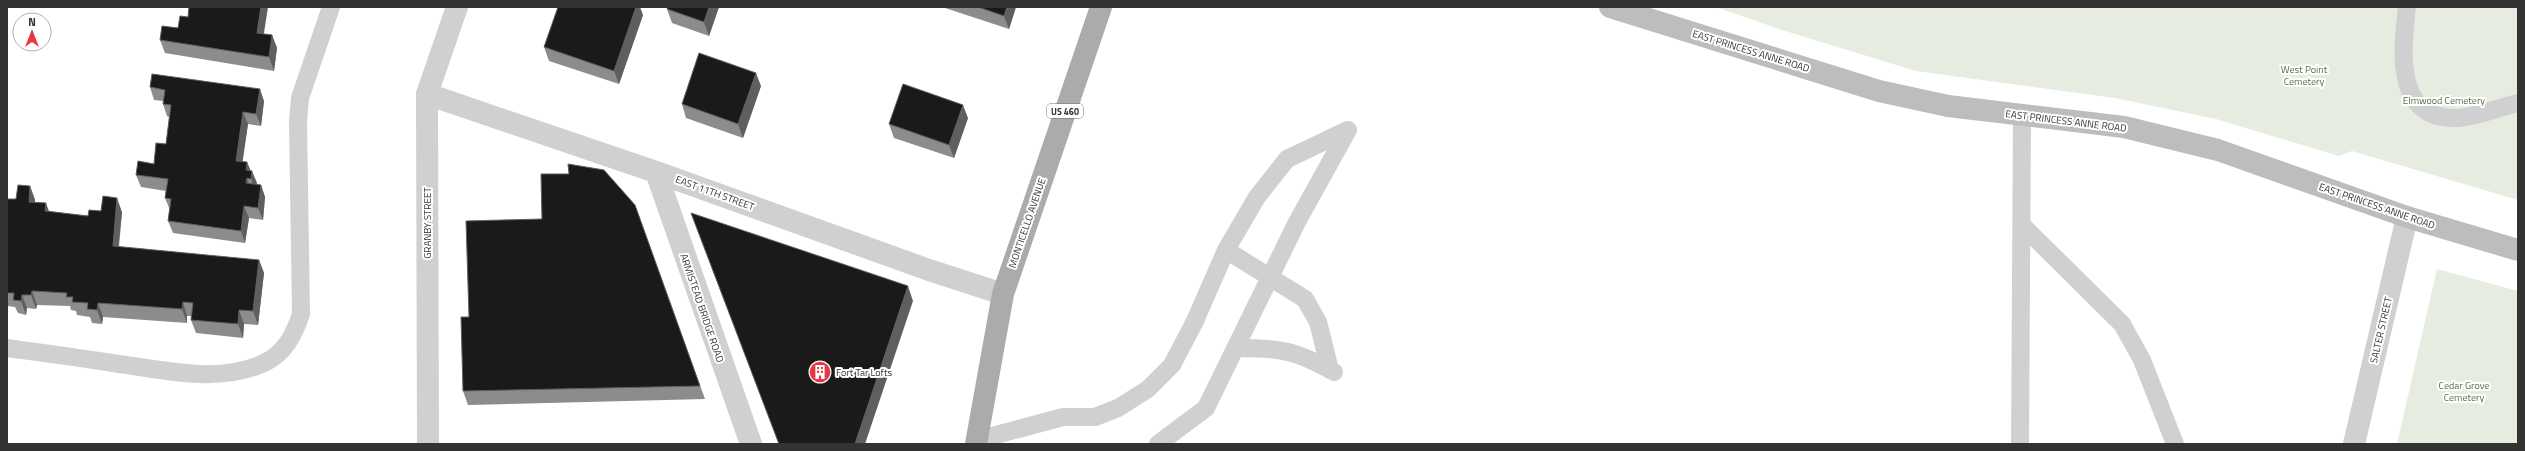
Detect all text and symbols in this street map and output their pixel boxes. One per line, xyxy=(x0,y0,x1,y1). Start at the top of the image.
north arrow xyxy=(12,12,52,52)
text: N xyxy=(28,14,36,30)
street label: EAST PRINCESS ANNE ROAD xyxy=(1691,26,1811,76)
park label: West Point Cemetery xyxy=(2281,62,2328,89)
park label: Elmwood Cemetery xyxy=(2403,93,2485,108)
road number: US 460 xyxy=(1047,104,1083,118)
street label: EAST PRINCESS ANNE ROAD xyxy=(2005,106,2127,136)
street label: EAST 11TH STREET xyxy=(673,172,757,214)
street label: MONTICELLO AVENUE xyxy=(1005,175,1050,270)
street label: EAST PRINCESS ANNE ROAD xyxy=(2317,179,2437,233)
street label: GRANBY STREET xyxy=(420,186,435,259)
street label: ARMISTEAD BRIDGE ROAD xyxy=(676,252,728,364)
street label: SALTER STREET xyxy=(2366,295,2396,365)
building icon: Fort Tar Lofts xyxy=(807,359,833,385)
place label: Fort Tar Lofts xyxy=(836,365,892,380)
park label: Cedar Grove Cemetery xyxy=(2439,378,2489,405)

